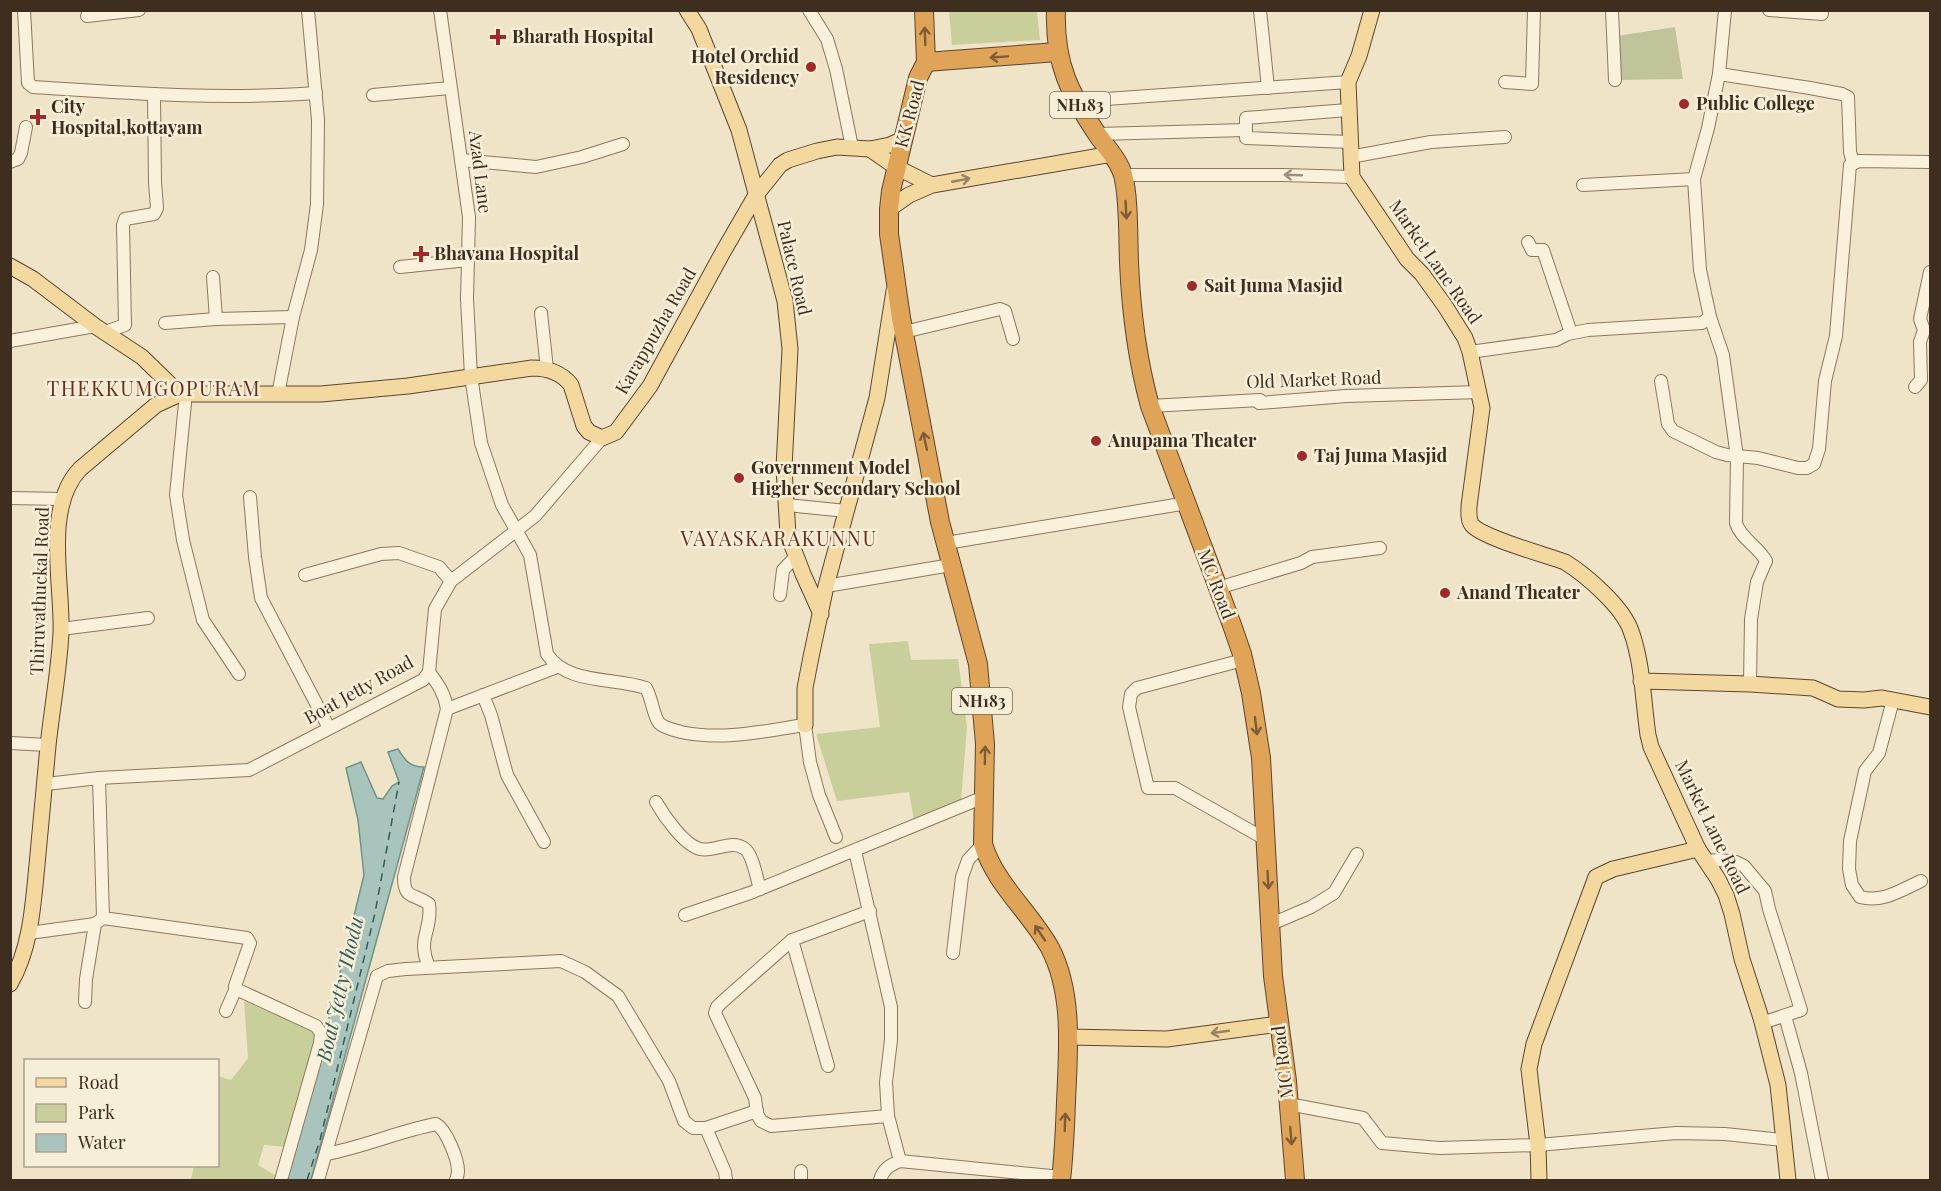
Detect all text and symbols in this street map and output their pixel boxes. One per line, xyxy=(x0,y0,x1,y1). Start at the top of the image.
place label: Bharath Hospital xyxy=(512,24,654,48)
one-way arrow xyxy=(919,27,930,47)
marker: Bharath Hospital xyxy=(489,28,507,46)
place label: Hotel Orchid Residency xyxy=(691,44,800,89)
one-way arrow xyxy=(990,51,1009,62)
marker: Hotel Orchid Residency xyxy=(804,60,818,74)
street label: KK Road xyxy=(889,77,930,150)
place label: Public College xyxy=(1696,91,1815,115)
road number: NH183 xyxy=(1050,92,1110,118)
place label: City Hospital,kottayam xyxy=(51,94,203,139)
marker: Public College xyxy=(1677,97,1691,111)
marker: City Hospital,kottayam xyxy=(29,108,47,126)
street label: Azad Lane xyxy=(464,128,498,215)
one-way arrow xyxy=(1284,169,1304,181)
one-way arrow xyxy=(951,174,971,185)
street label: Market Lane Road xyxy=(1384,195,1488,329)
one-way arrow xyxy=(1121,199,1132,219)
street label: Palace Road xyxy=(772,218,818,318)
place label: Bhavana Hospital xyxy=(434,241,579,265)
marker: Bhavana Hospital xyxy=(412,245,430,263)
street label: Karappuzha Road xyxy=(609,262,701,398)
place label: Sait Juma Masjid xyxy=(1204,273,1343,297)
marker: Sait Juma Masjid xyxy=(1185,279,1199,293)
street label: Old Market Road xyxy=(1246,365,1383,393)
district label: THEKKUMGOPURAM xyxy=(47,374,261,401)
place label: Anupama Theater xyxy=(1107,428,1257,452)
one-way arrow xyxy=(919,431,931,450)
marker: Anupama Theater xyxy=(1089,434,1103,448)
place label: Taj Juma Masjid xyxy=(1314,443,1448,467)
marker: Taj Juma Masjid xyxy=(1295,449,1309,463)
place label: Government Model Higher Secondary School xyxy=(751,455,961,500)
marker: Government Model Higher Secondary School xyxy=(732,471,746,485)
street label: Thiruvathuckal Road xyxy=(24,506,54,676)
district label: VAYASKARAKUNNU xyxy=(679,524,878,551)
street label: MC Road xyxy=(1193,545,1241,623)
place label: Anand Theater xyxy=(1456,580,1580,604)
marker: Anand Theater xyxy=(1438,586,1452,600)
street label: Boat Jetty Road xyxy=(300,649,418,729)
road number: NH183 xyxy=(952,688,1012,714)
one-way arrow xyxy=(1251,715,1262,735)
one-way arrow xyxy=(979,746,990,766)
street label: Market Lane Road xyxy=(1670,756,1756,898)
one-way arrow xyxy=(1262,869,1273,889)
water label: Boat Jetty Thodu xyxy=(309,914,368,1065)
one-way arrow xyxy=(1034,925,1046,941)
street label: MC Road xyxy=(1266,1024,1298,1100)
one-way arrow xyxy=(1211,1026,1231,1037)
legend xyxy=(24,1059,219,1167)
text: Road xyxy=(78,1070,119,1094)
text: Park xyxy=(78,1100,115,1124)
one-way arrow xyxy=(1059,1113,1071,1133)
one-way arrow xyxy=(1286,1126,1297,1146)
text: Water xyxy=(77,1130,126,1154)

